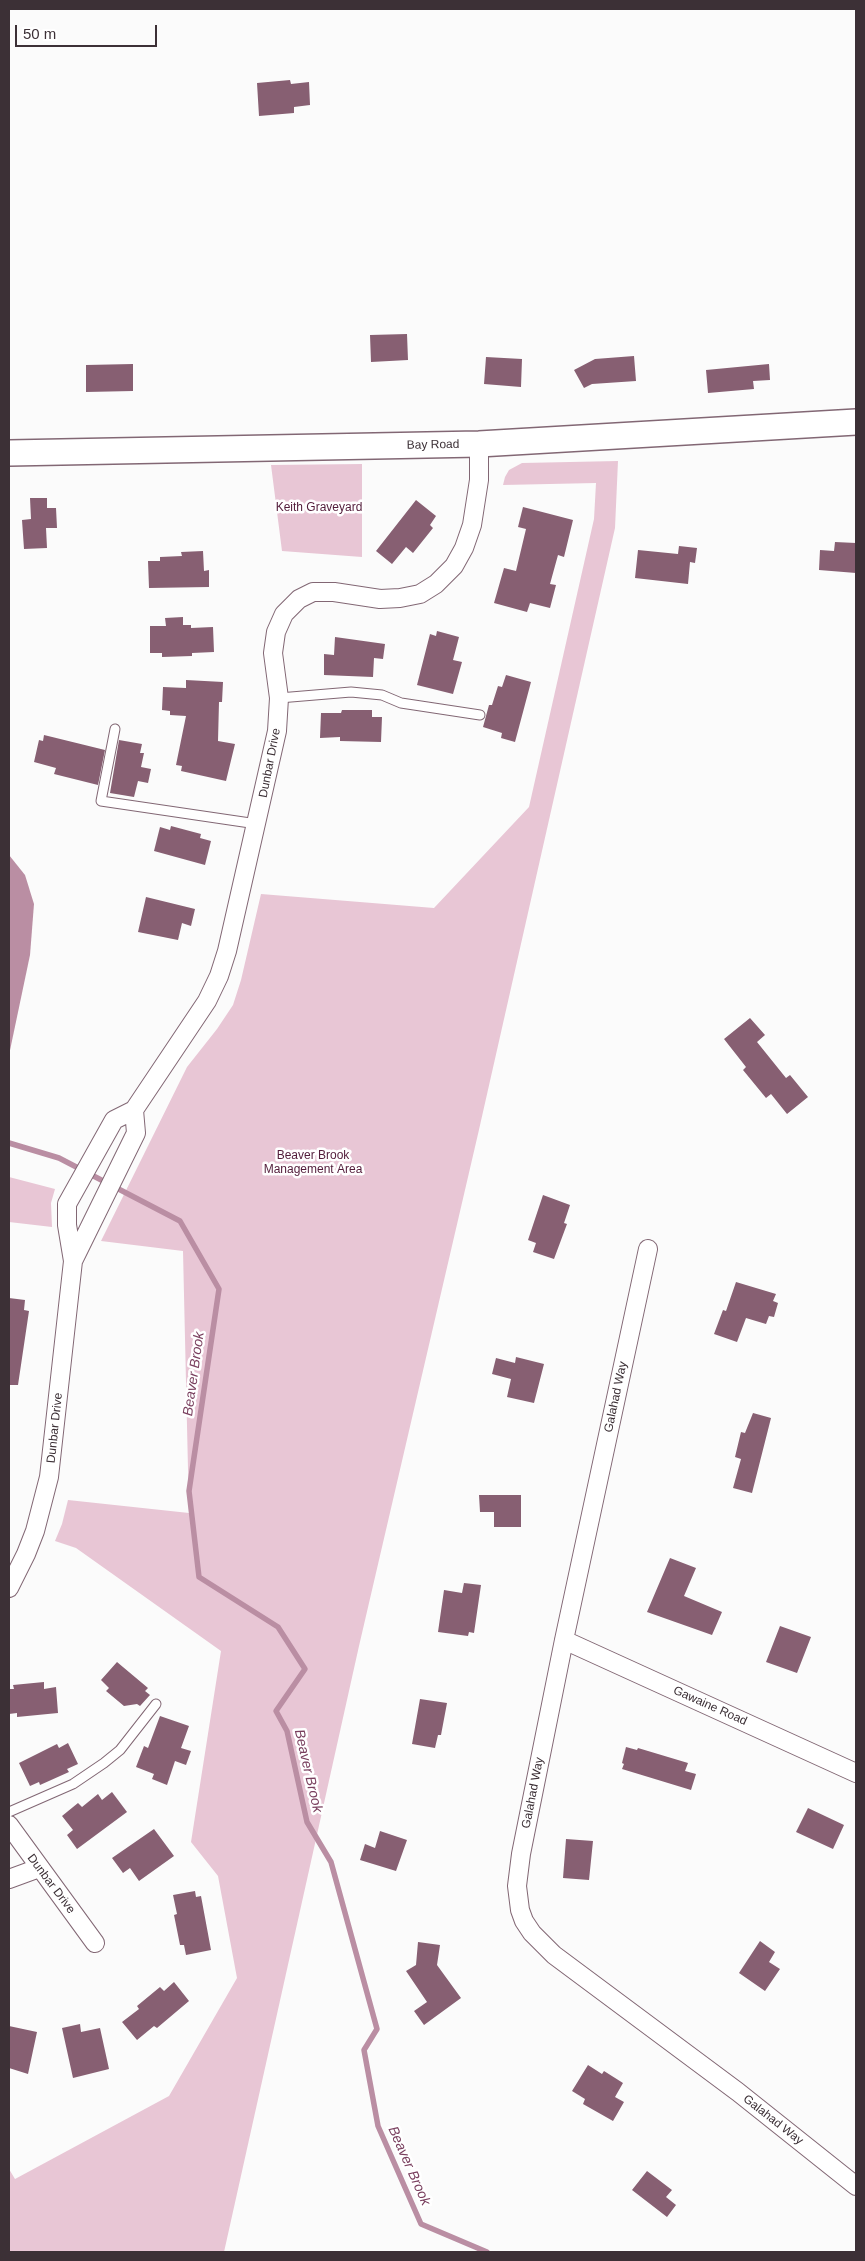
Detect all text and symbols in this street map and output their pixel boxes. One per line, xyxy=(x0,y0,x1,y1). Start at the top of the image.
scale bar xyxy=(18,15,160,47)
text: 50 m xyxy=(23,25,56,42)
street label: Bay Road xyxy=(407,437,459,453)
park label: Keith Graveyard xyxy=(276,501,362,515)
street label: Dunbar Drive xyxy=(256,727,284,799)
park label: Beaver Brook Management Area xyxy=(264,1149,362,1177)
water label: Beaver Brook xyxy=(180,1331,208,1417)
street label: Galahad Way xyxy=(601,1360,631,1434)
street label: Dunbar Drive xyxy=(44,1392,66,1464)
street label: Gawaine Road xyxy=(671,1683,749,1729)
water label: Beaver Brook xyxy=(290,1728,326,1814)
street label: Galahad Way xyxy=(519,1756,547,1830)
street label: Dunbar Drive xyxy=(24,1851,78,1917)
street label: Galahad Way xyxy=(740,2092,806,2148)
water label: Beaver Brook xyxy=(384,2124,434,2208)

